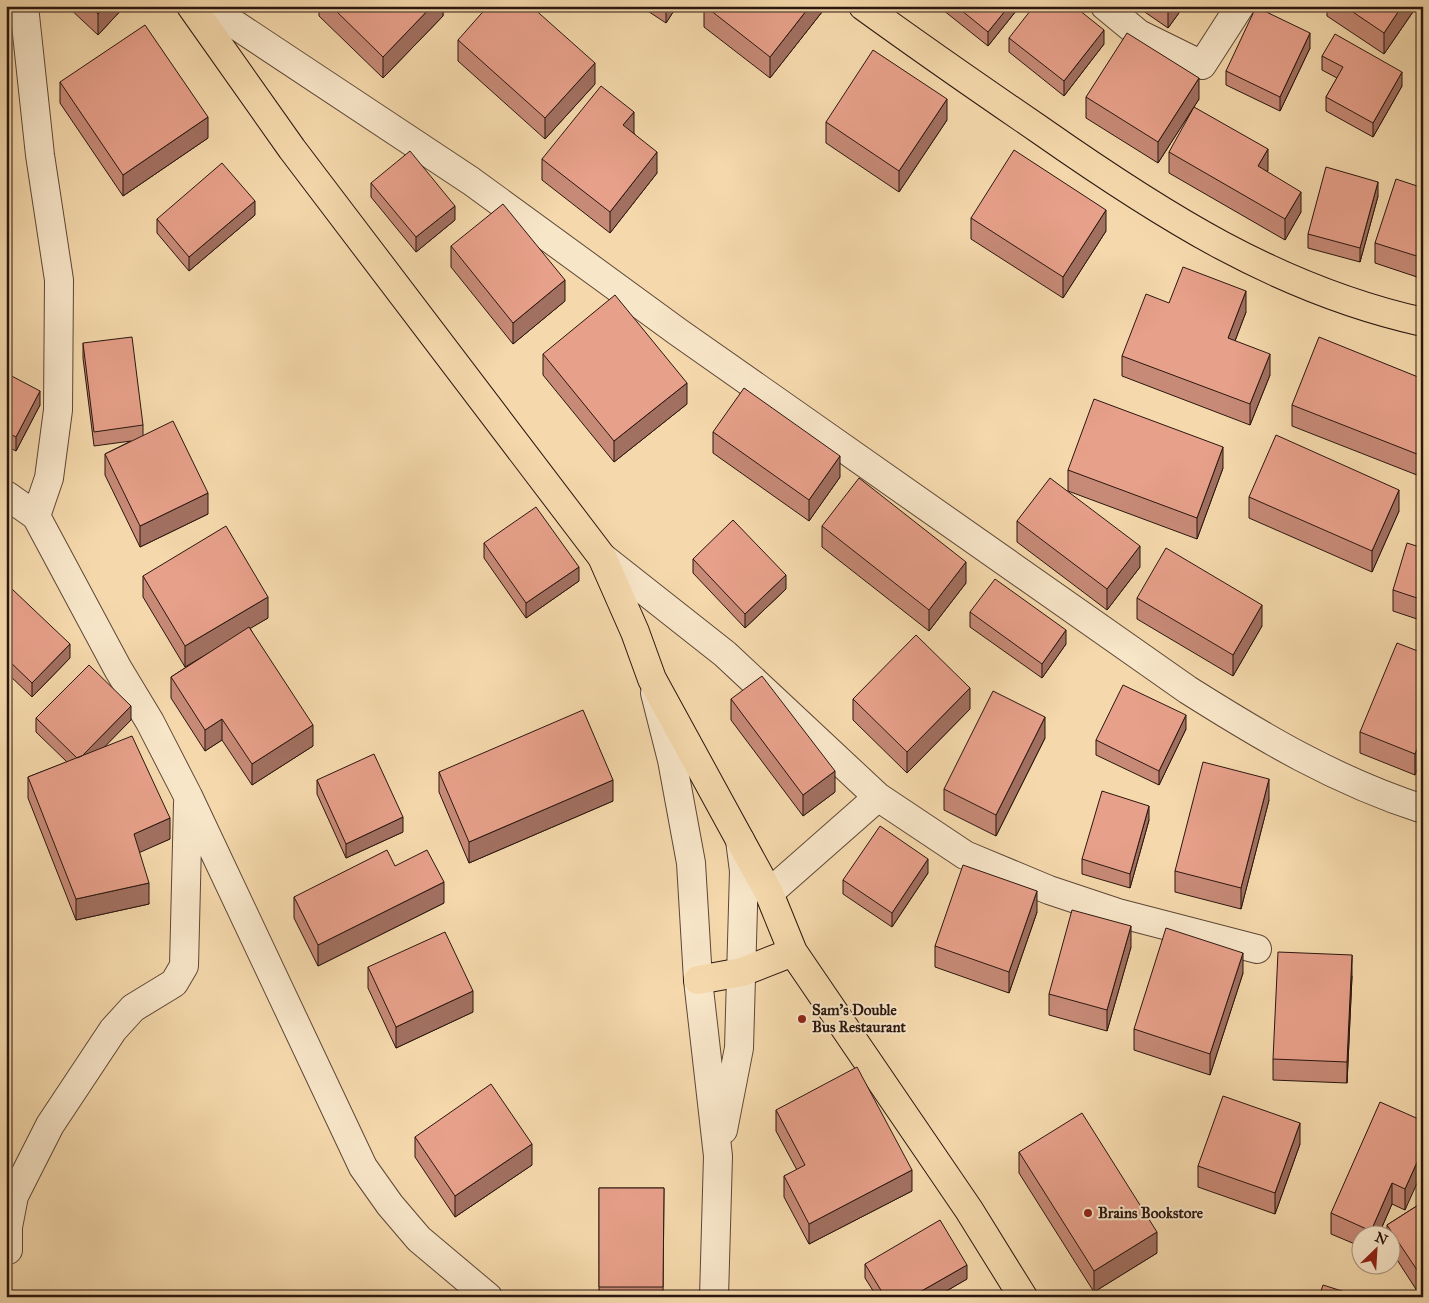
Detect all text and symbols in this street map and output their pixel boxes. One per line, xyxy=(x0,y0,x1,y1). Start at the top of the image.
place label: Sam's Double Bus Restaurant xyxy=(812,1001,906,1036)
marker: Sam's Double Bus Restaurant xyxy=(796,1013,808,1025)
place label: Brains Bookstore xyxy=(1098,1204,1204,1222)
marker: Brains Bookstore xyxy=(1082,1207,1094,1219)
north arrow xyxy=(1352,1226,1402,1276)
text: N xyxy=(1372,1228,1390,1249)

